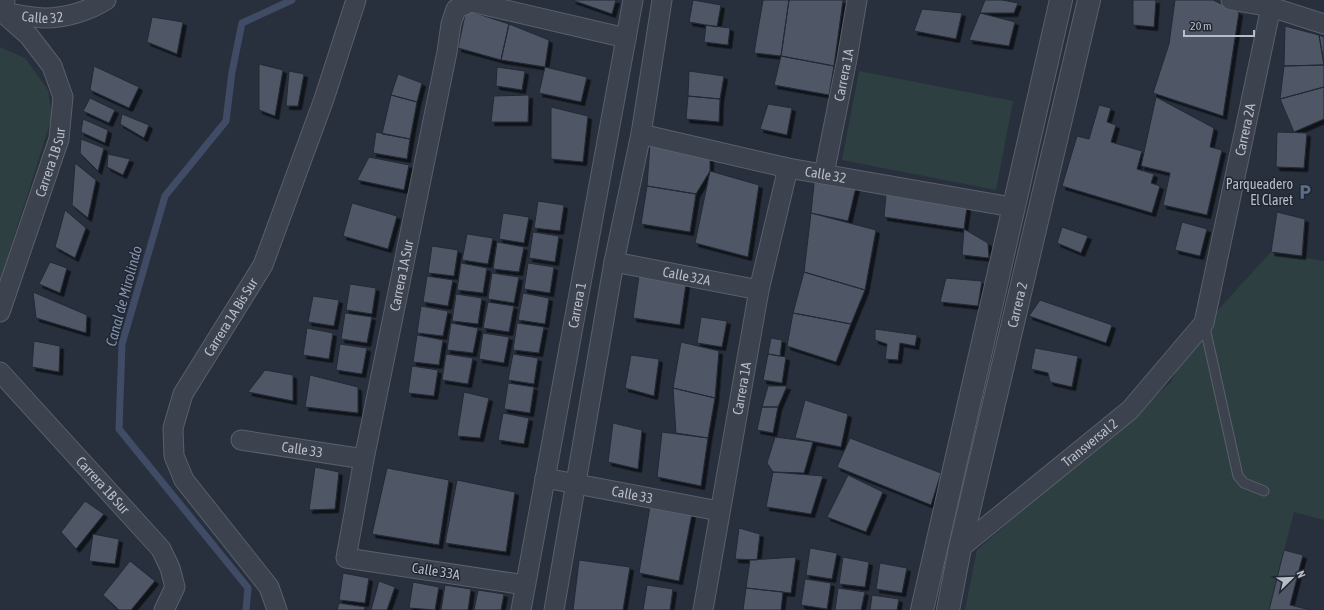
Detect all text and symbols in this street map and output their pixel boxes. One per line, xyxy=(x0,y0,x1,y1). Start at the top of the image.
street label: Calle 32 xyxy=(21,8,64,26)
scale bar xyxy=(1184,12,1254,38)
text: 20 m xyxy=(1190,19,1212,33)
street label: Carrera 1A xyxy=(831,47,857,103)
street label: Carrera 2A xyxy=(1232,102,1258,157)
street label: Carrera 1B Sur xyxy=(32,126,68,199)
street label: Calle 32 xyxy=(804,163,847,186)
place label: Parqueadero El Claret xyxy=(1226,176,1293,208)
parking icon: Parqueadero El Claret xyxy=(1296,183,1314,201)
street label: Carrera 1A Sur xyxy=(386,238,417,312)
water label: Canal de Mirolindo xyxy=(102,244,145,348)
street label: Calle 32A xyxy=(661,264,712,289)
street label: Carrera 1A Bis Sur xyxy=(201,274,261,359)
street label: Carrera 2 xyxy=(1004,280,1030,329)
street label: Carrera 1 xyxy=(565,281,589,329)
street label: Carrera 1A xyxy=(729,361,754,416)
street label: Transversal 2 xyxy=(1058,415,1121,470)
street label: Calle 33 xyxy=(280,438,324,461)
street label: Carrera 1B Sur xyxy=(73,453,134,518)
street label: Calle 33 xyxy=(611,483,654,506)
north arrow xyxy=(1272,558,1312,598)
street label: Calle 33A xyxy=(411,559,461,583)
text: N xyxy=(1294,569,1308,579)

